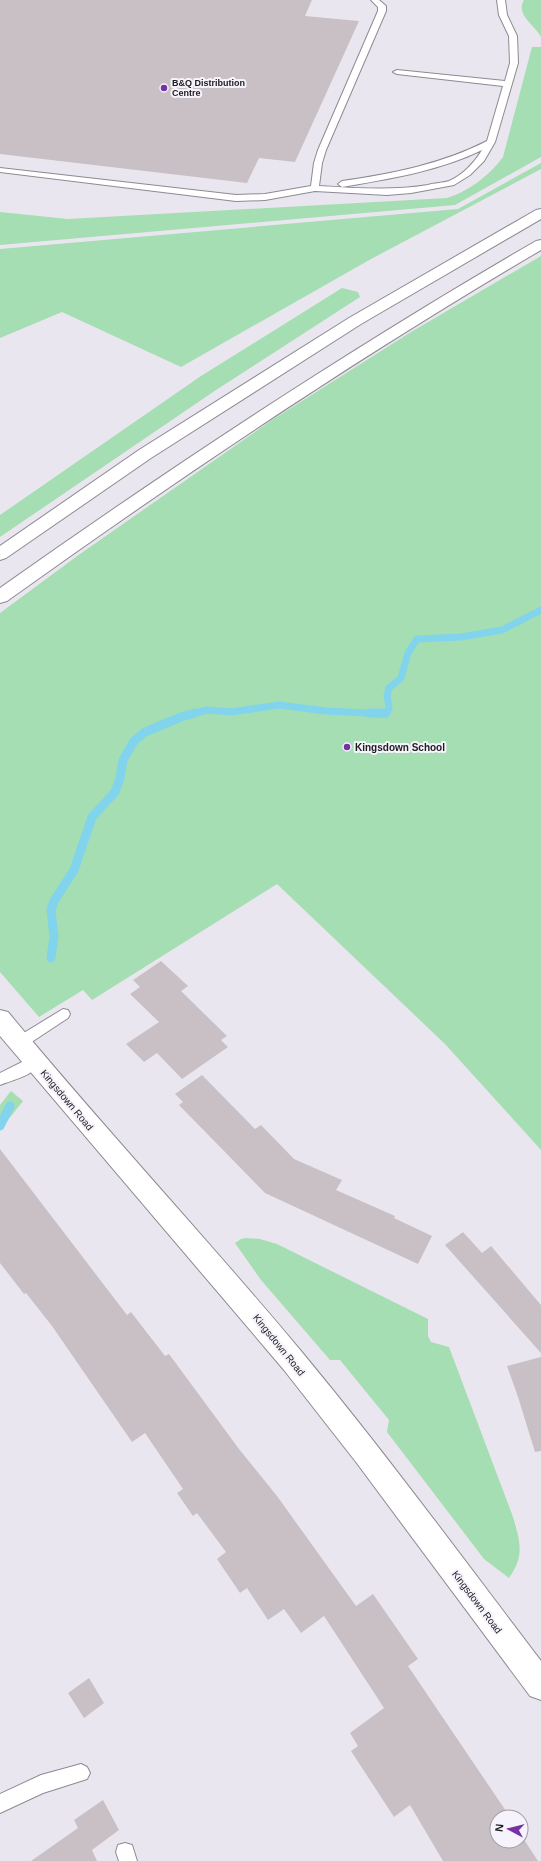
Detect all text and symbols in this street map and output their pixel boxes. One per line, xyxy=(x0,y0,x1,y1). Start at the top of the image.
place label: B&Q Distribution Centre xyxy=(172,78,245,98)
marker: B&Q Distribution Centre xyxy=(159,83,169,93)
marker: Kingsdown School xyxy=(342,742,352,752)
place label: Kingsdown School xyxy=(355,742,445,753)
street label: Kingsdown Road xyxy=(38,1068,96,1132)
street label: Kingsdown Road xyxy=(251,1312,307,1378)
street label: Kingsdown Road xyxy=(450,1568,504,1636)
north arrow xyxy=(489,1809,529,1849)
text: N xyxy=(493,1823,506,1832)

